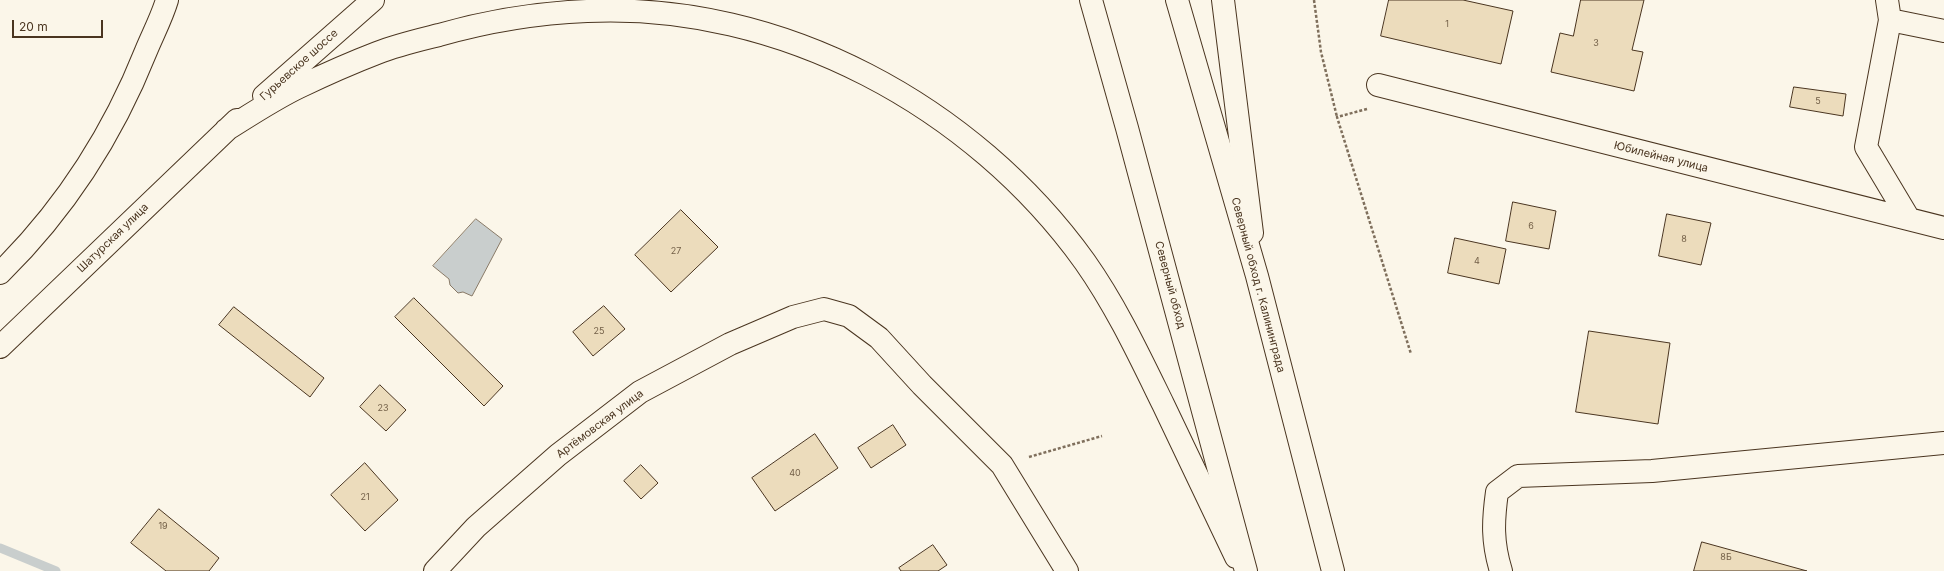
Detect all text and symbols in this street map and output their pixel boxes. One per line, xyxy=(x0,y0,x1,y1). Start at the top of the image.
scale bar xyxy=(14,12,105,38)
text: 20 m xyxy=(19,19,48,34)
house number: 1 xyxy=(1445,19,1449,29)
street label: Гурьевское шоссе xyxy=(257,27,341,103)
house number: 3 xyxy=(1593,38,1599,48)
house number: 5 xyxy=(1815,96,1821,106)
street label: Юбилейная улица xyxy=(1613,139,1709,175)
street label: Северный обход г. Калининграда xyxy=(1228,196,1288,374)
street label: Шатурская улица xyxy=(75,201,151,275)
house number: 6 xyxy=(1528,221,1534,231)
house number: 8 xyxy=(1681,234,1687,244)
street label: Северный обход xyxy=(1152,240,1188,330)
house number: 27 xyxy=(671,246,681,256)
house number: 4 xyxy=(1474,256,1480,266)
house number: 25 xyxy=(594,326,604,336)
street label: Артёмовская улица xyxy=(554,387,646,461)
house number: 23 xyxy=(377,403,389,413)
house number: 40 xyxy=(789,468,801,478)
house number: 21 xyxy=(360,492,370,502)
house number: 19 xyxy=(158,521,168,531)
house number: 8Б xyxy=(1720,552,1732,562)

